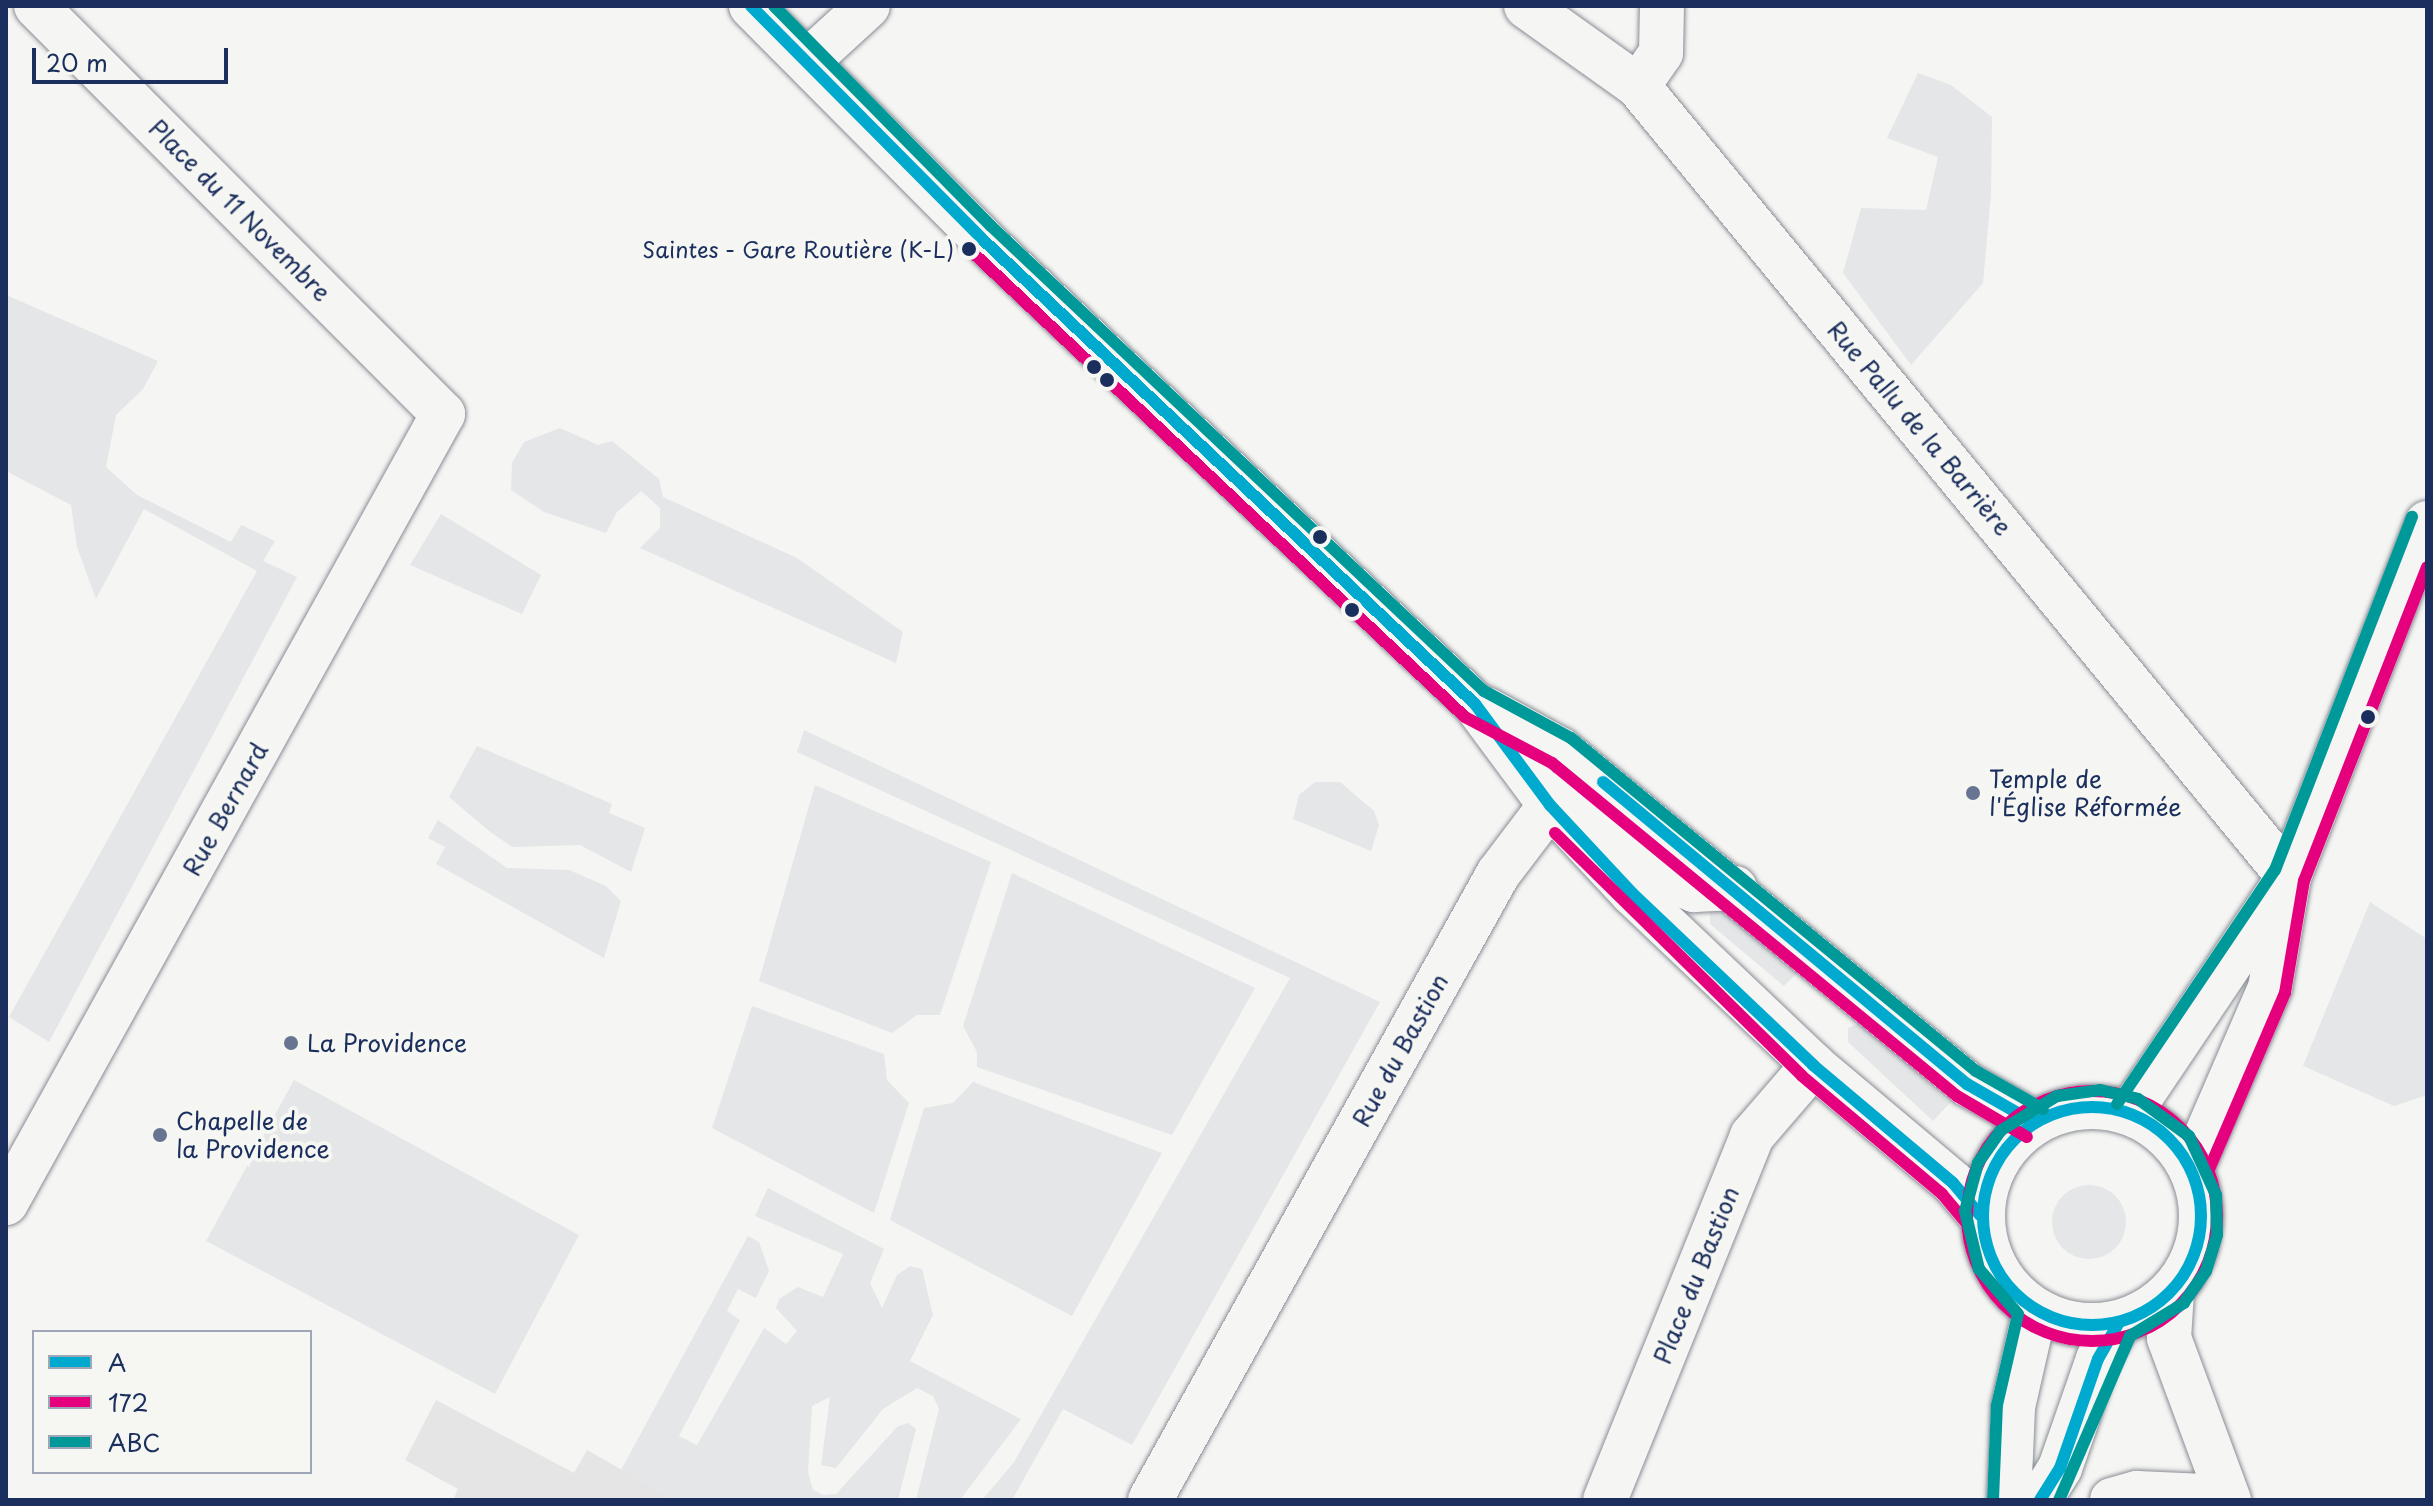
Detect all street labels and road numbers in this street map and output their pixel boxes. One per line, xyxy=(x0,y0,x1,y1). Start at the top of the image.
street label: Place du 11 Novembre xyxy=(142,112,338,308)
street label: Rue Pallu de la Barrière xyxy=(1821,314,2019,542)
street label: Rue Bernard xyxy=(176,737,274,881)
street label: Rue du Bastion xyxy=(1345,966,1455,1134)
street label: Place du Bastion xyxy=(1647,1180,1745,1370)

